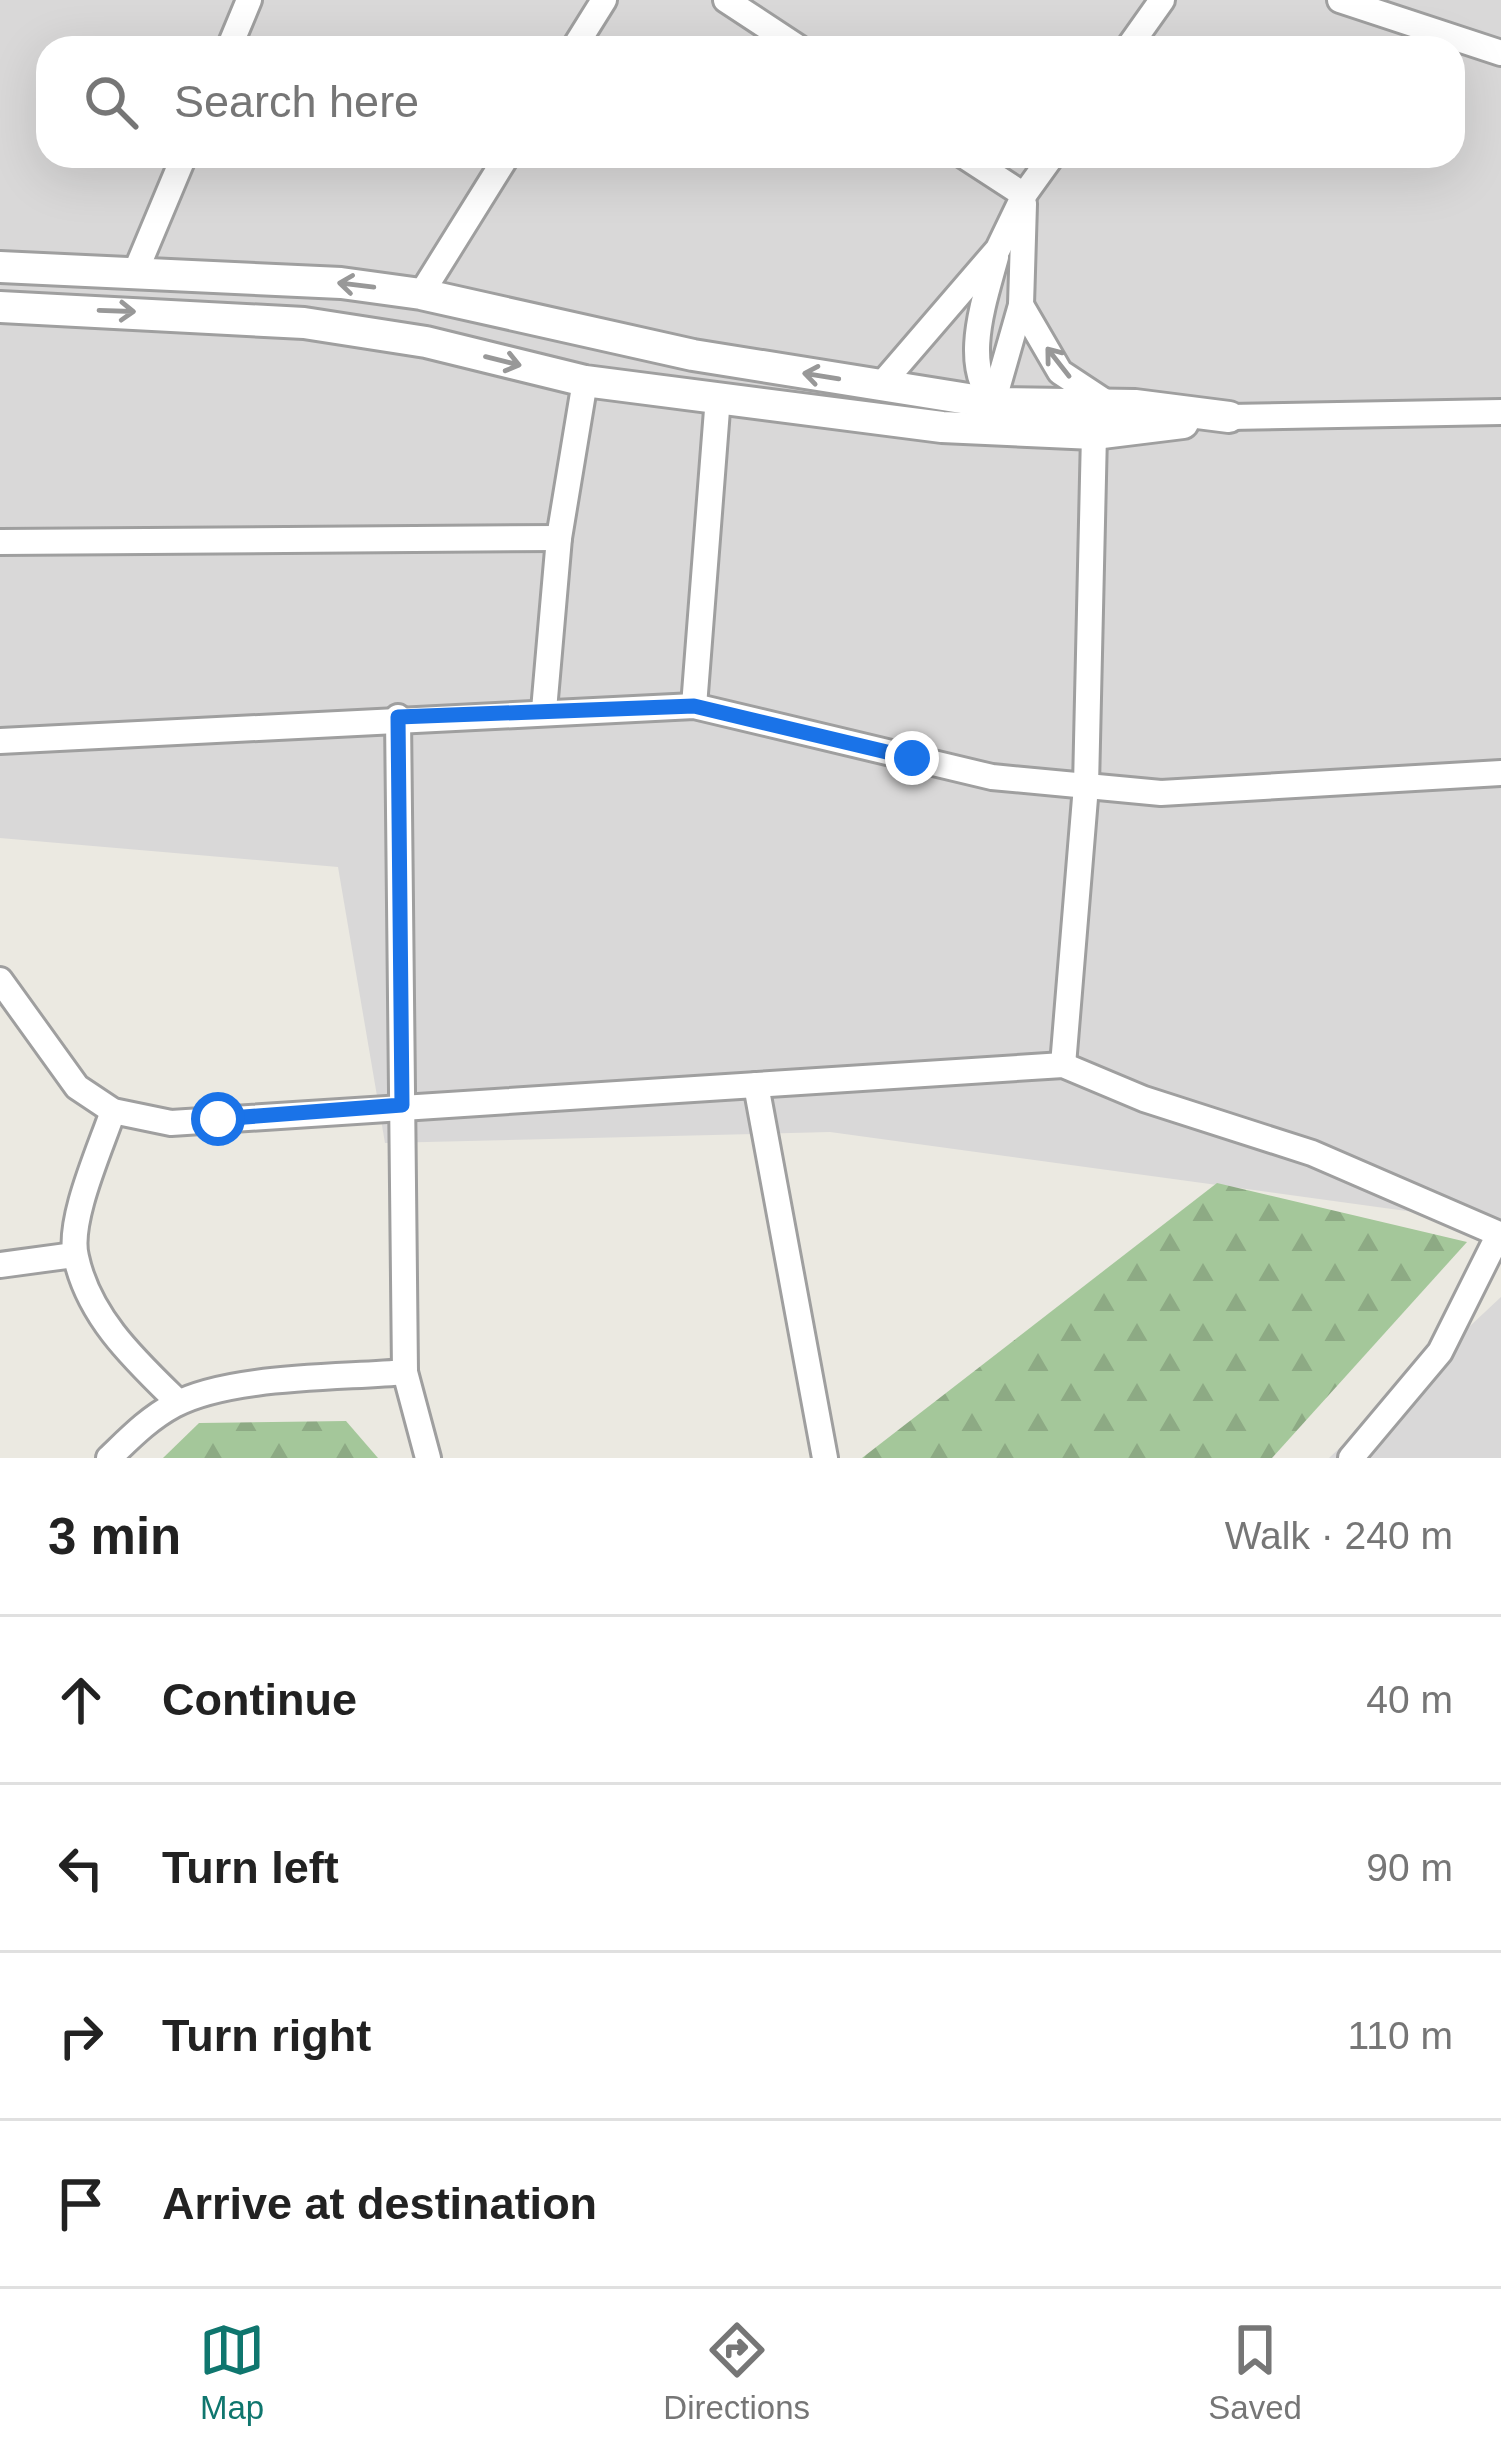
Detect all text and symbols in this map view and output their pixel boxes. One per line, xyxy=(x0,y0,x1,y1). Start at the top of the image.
search box xyxy=(36,36,1465,168)
icon: search xyxy=(78,69,144,135)
text: Search here xyxy=(174,76,419,127)
one-way arrow xyxy=(337,274,376,296)
one-way arrow xyxy=(97,299,136,322)
one-way arrow xyxy=(1045,347,1072,378)
one-way arrow xyxy=(483,351,521,373)
one-way arrow xyxy=(802,363,841,386)
route end xyxy=(885,731,939,785)
route start xyxy=(191,1092,245,1146)
text: 3 min xyxy=(48,1508,181,1565)
text: Walk · 240 m xyxy=(1225,1514,1453,1557)
icon: ahead xyxy=(48,1667,114,1733)
text: Continue xyxy=(162,1674,357,1725)
text: 40 m xyxy=(1366,1678,1453,1721)
icon: left xyxy=(48,1835,114,1901)
text: Turn left xyxy=(162,1842,339,1893)
text: 90 m xyxy=(1366,1846,1453,1889)
icon: right xyxy=(48,2003,114,2069)
text: Turn right xyxy=(162,2010,371,2061)
text: 110 m xyxy=(1348,2014,1453,2057)
icon: arrive xyxy=(48,2171,114,2237)
text: Arrive at destination xyxy=(162,2178,597,2229)
tab: Map xyxy=(199,2317,265,2427)
tab: Directions xyxy=(663,2317,810,2427)
tab: Saved xyxy=(1208,2317,1302,2427)

